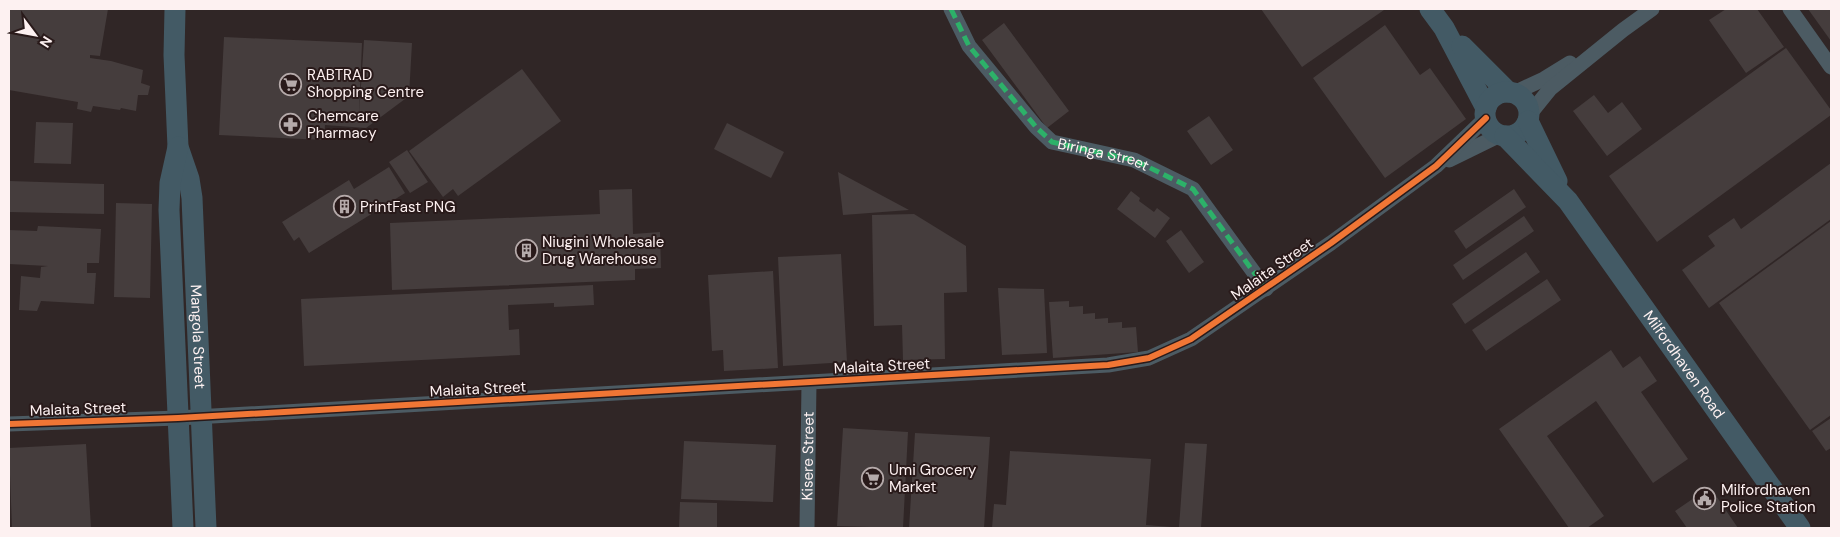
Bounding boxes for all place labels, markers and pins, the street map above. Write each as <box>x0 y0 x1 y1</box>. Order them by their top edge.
place label: RABTRAD Shopping Centre <box>307 65 424 102</box>
supermarket icon: RABTRAD Shopping Centre <box>279 72 303 96</box>
place label: Chemcare Pharmacy <box>307 106 379 143</box>
pharmacy icon: Chemcare Pharmacy <box>279 113 303 137</box>
building icon: PrintFast PNG <box>332 195 356 219</box>
place label: PrintFast PNG <box>360 197 456 217</box>
place label: Niugini Wholesale Drug Warehouse <box>542 232 664 269</box>
building icon: Niugini Wholesale Drug Warehouse <box>514 239 538 263</box>
place label: Umi Grocery Market <box>889 460 977 497</box>
supermarket icon: Umi Grocery Market <box>861 467 885 491</box>
place label: Milfordhaven Police Station <box>1721 480 1816 517</box>
public building icon: Milfordhaven Police Station <box>1693 487 1717 511</box>

